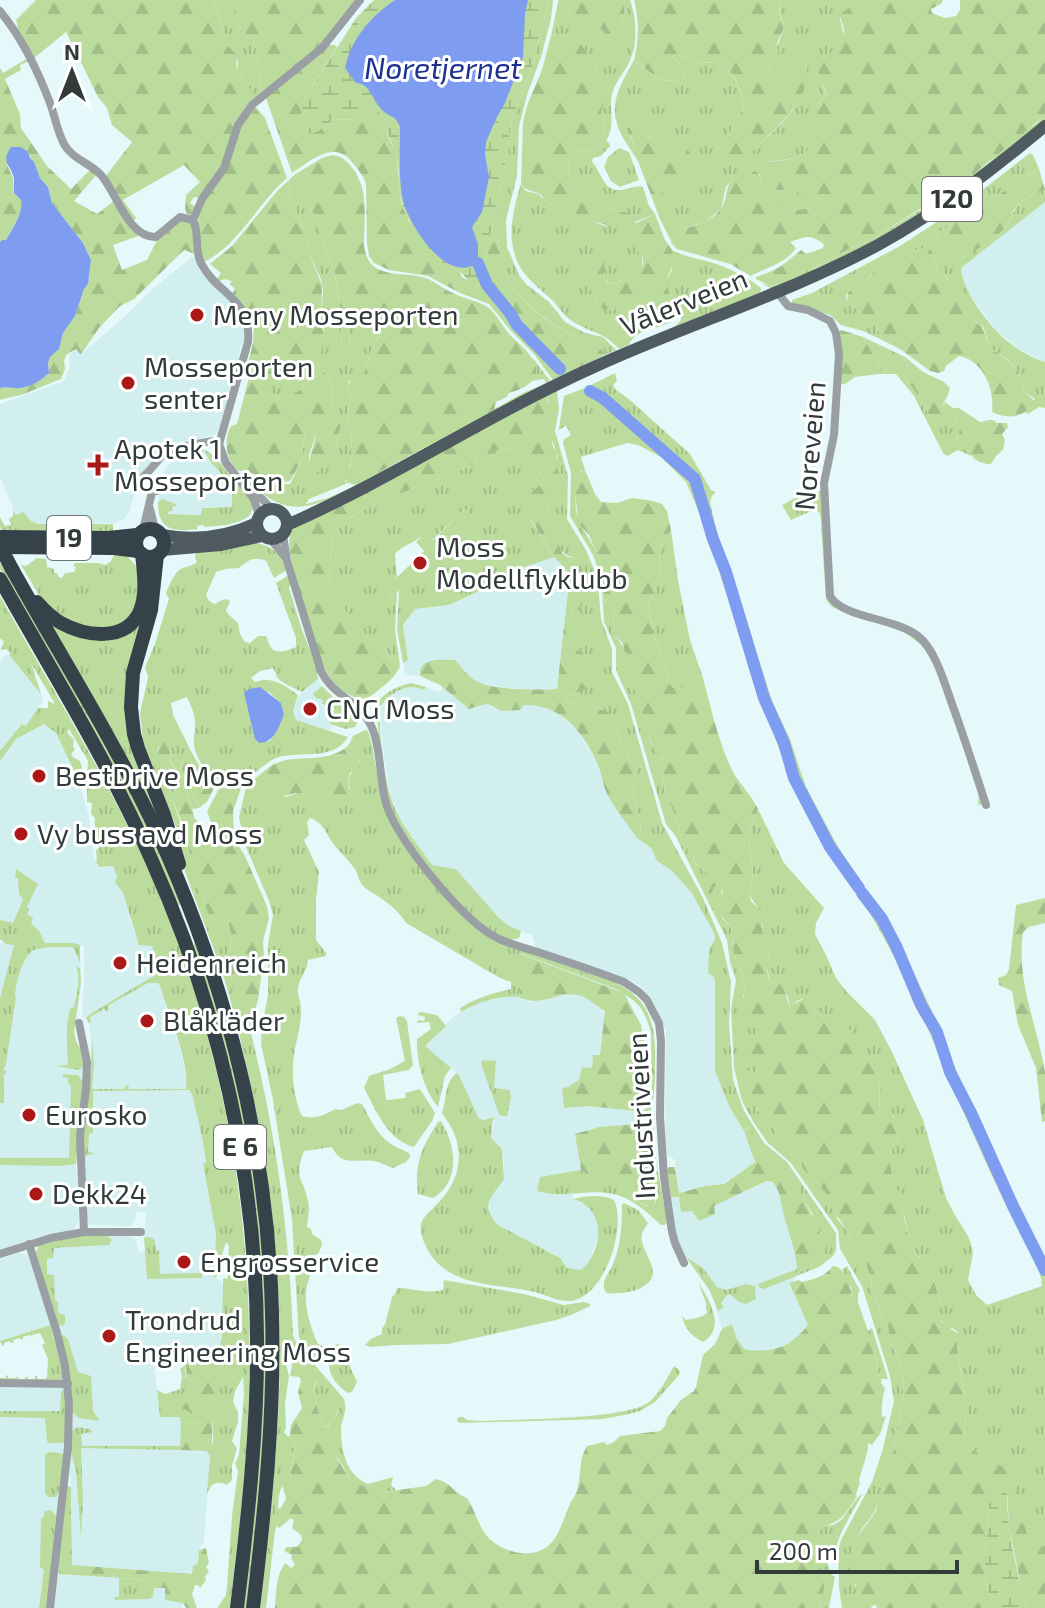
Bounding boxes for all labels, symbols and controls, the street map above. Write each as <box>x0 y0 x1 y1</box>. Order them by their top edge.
north arrow <box>32 32 112 112</box>
text: N <box>64 38 80 64</box>
water label: Noretjernet <box>364 49 522 85</box>
road number: 120 <box>922 177 982 221</box>
street label: Vålerveien <box>615 260 752 342</box>
place label: Meny Mosseporten <box>213 297 459 331</box>
marker: Meny Mosseporten <box>188 306 206 324</box>
place label: Mosseporten senter <box>144 349 313 415</box>
marker: Mosseporten senter <box>119 374 137 392</box>
street label: Noreveien <box>786 380 832 512</box>
place label: Apotek 1 Mosseporten <box>114 431 283 497</box>
marker: Apotek 1 Mosseporten <box>89 456 107 474</box>
road number: 19 <box>47 516 91 560</box>
place label: Moss Modellflyklubb <box>436 529 627 595</box>
marker: Moss Modellflyklubb <box>411 554 429 572</box>
place label: CNG Moss <box>326 691 454 725</box>
marker: CNG Moss <box>301 700 319 718</box>
place label: BestDrive Moss <box>55 758 254 792</box>
marker: BestDrive Moss <box>30 767 48 785</box>
place label: Vy buss avd Moss <box>37 816 262 850</box>
marker: Vy buss avd Moss <box>12 825 30 843</box>
place label: Heidenreich <box>136 945 287 979</box>
marker: Heidenreich <box>111 954 129 972</box>
place label: Blåkläder <box>163 1003 284 1037</box>
marker: Blåkläder <box>138 1012 156 1030</box>
street label: Industriveien <box>619 1032 661 1200</box>
place label: Eurosko <box>45 1097 147 1131</box>
marker: Eurosko <box>20 1106 38 1124</box>
road number: E 6 <box>214 1125 266 1169</box>
place label: Dekk24 <box>52 1176 147 1210</box>
marker: Dekk24 <box>27 1185 45 1203</box>
place label: Engrosservice <box>200 1244 379 1278</box>
marker: Engrosservice <box>175 1253 193 1271</box>
place label: Trondrud Engineering Moss <box>125 1302 351 1368</box>
marker: Trondrud Engineering Moss <box>100 1327 118 1345</box>
scale bar <box>757 1524 957 1574</box>
text: 200 m <box>769 1536 838 1565</box>

